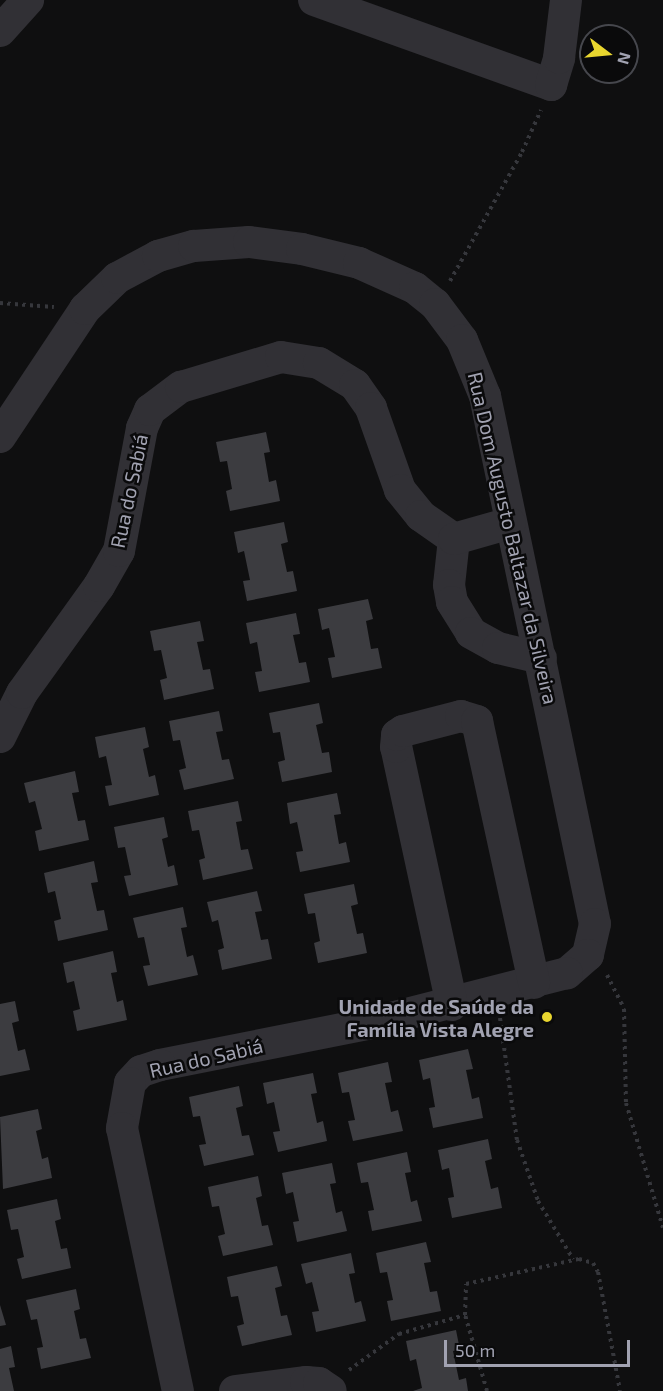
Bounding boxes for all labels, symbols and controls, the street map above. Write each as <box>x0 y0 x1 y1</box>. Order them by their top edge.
north arrow <box>579 24 639 84</box>
text: N <box>614 50 636 67</box>
street label: Rua Dom Augusto Baltazar da Silveira <box>463 369 563 707</box>
street label: Rua do Sabiá <box>105 432 153 550</box>
place label: Unidade de Saúde da Família Vista Alegre <box>338 994 534 1041</box>
marker: Unidade de Saúde da Família Vista Alegre <box>538 1008 556 1026</box>
street label: Rua do Sabiá <box>147 1033 265 1083</box>
scale bar <box>447 1328 633 1366</box>
text: 50 m <box>455 1339 495 1361</box>

